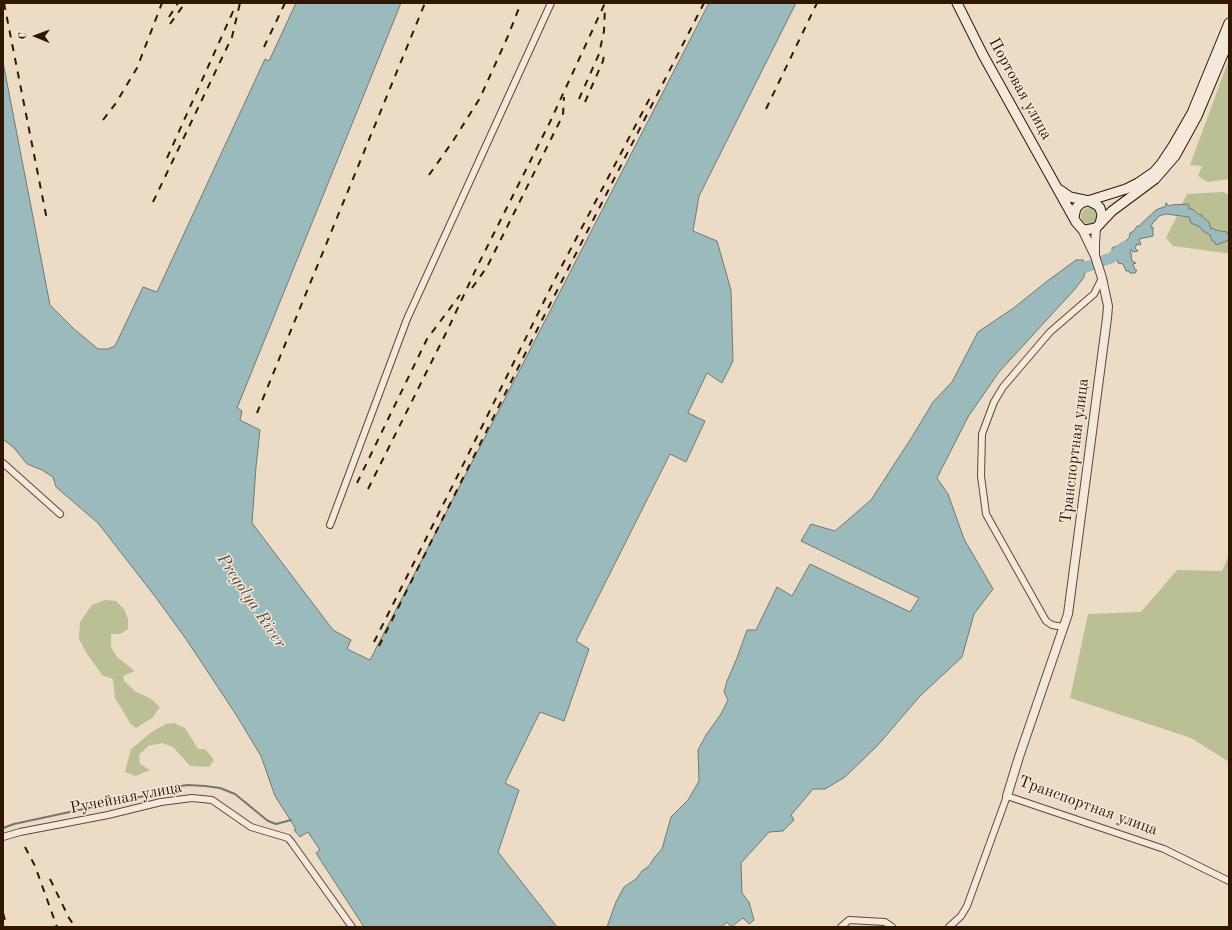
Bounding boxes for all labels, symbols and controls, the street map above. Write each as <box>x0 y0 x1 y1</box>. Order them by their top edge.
north arrow <box>16 16 56 56</box>
text: С <box>18 32 29 40</box>
street label: Портовая улица <box>984 35 1056 143</box>
street label: Транспортная улица <box>1057 377 1093 525</box>
water label: Pregolya River <box>212 550 290 652</box>
street label: Транспортная улица <box>1016 772 1160 840</box>
street label: Ручейная улица <box>68 778 184 818</box>

